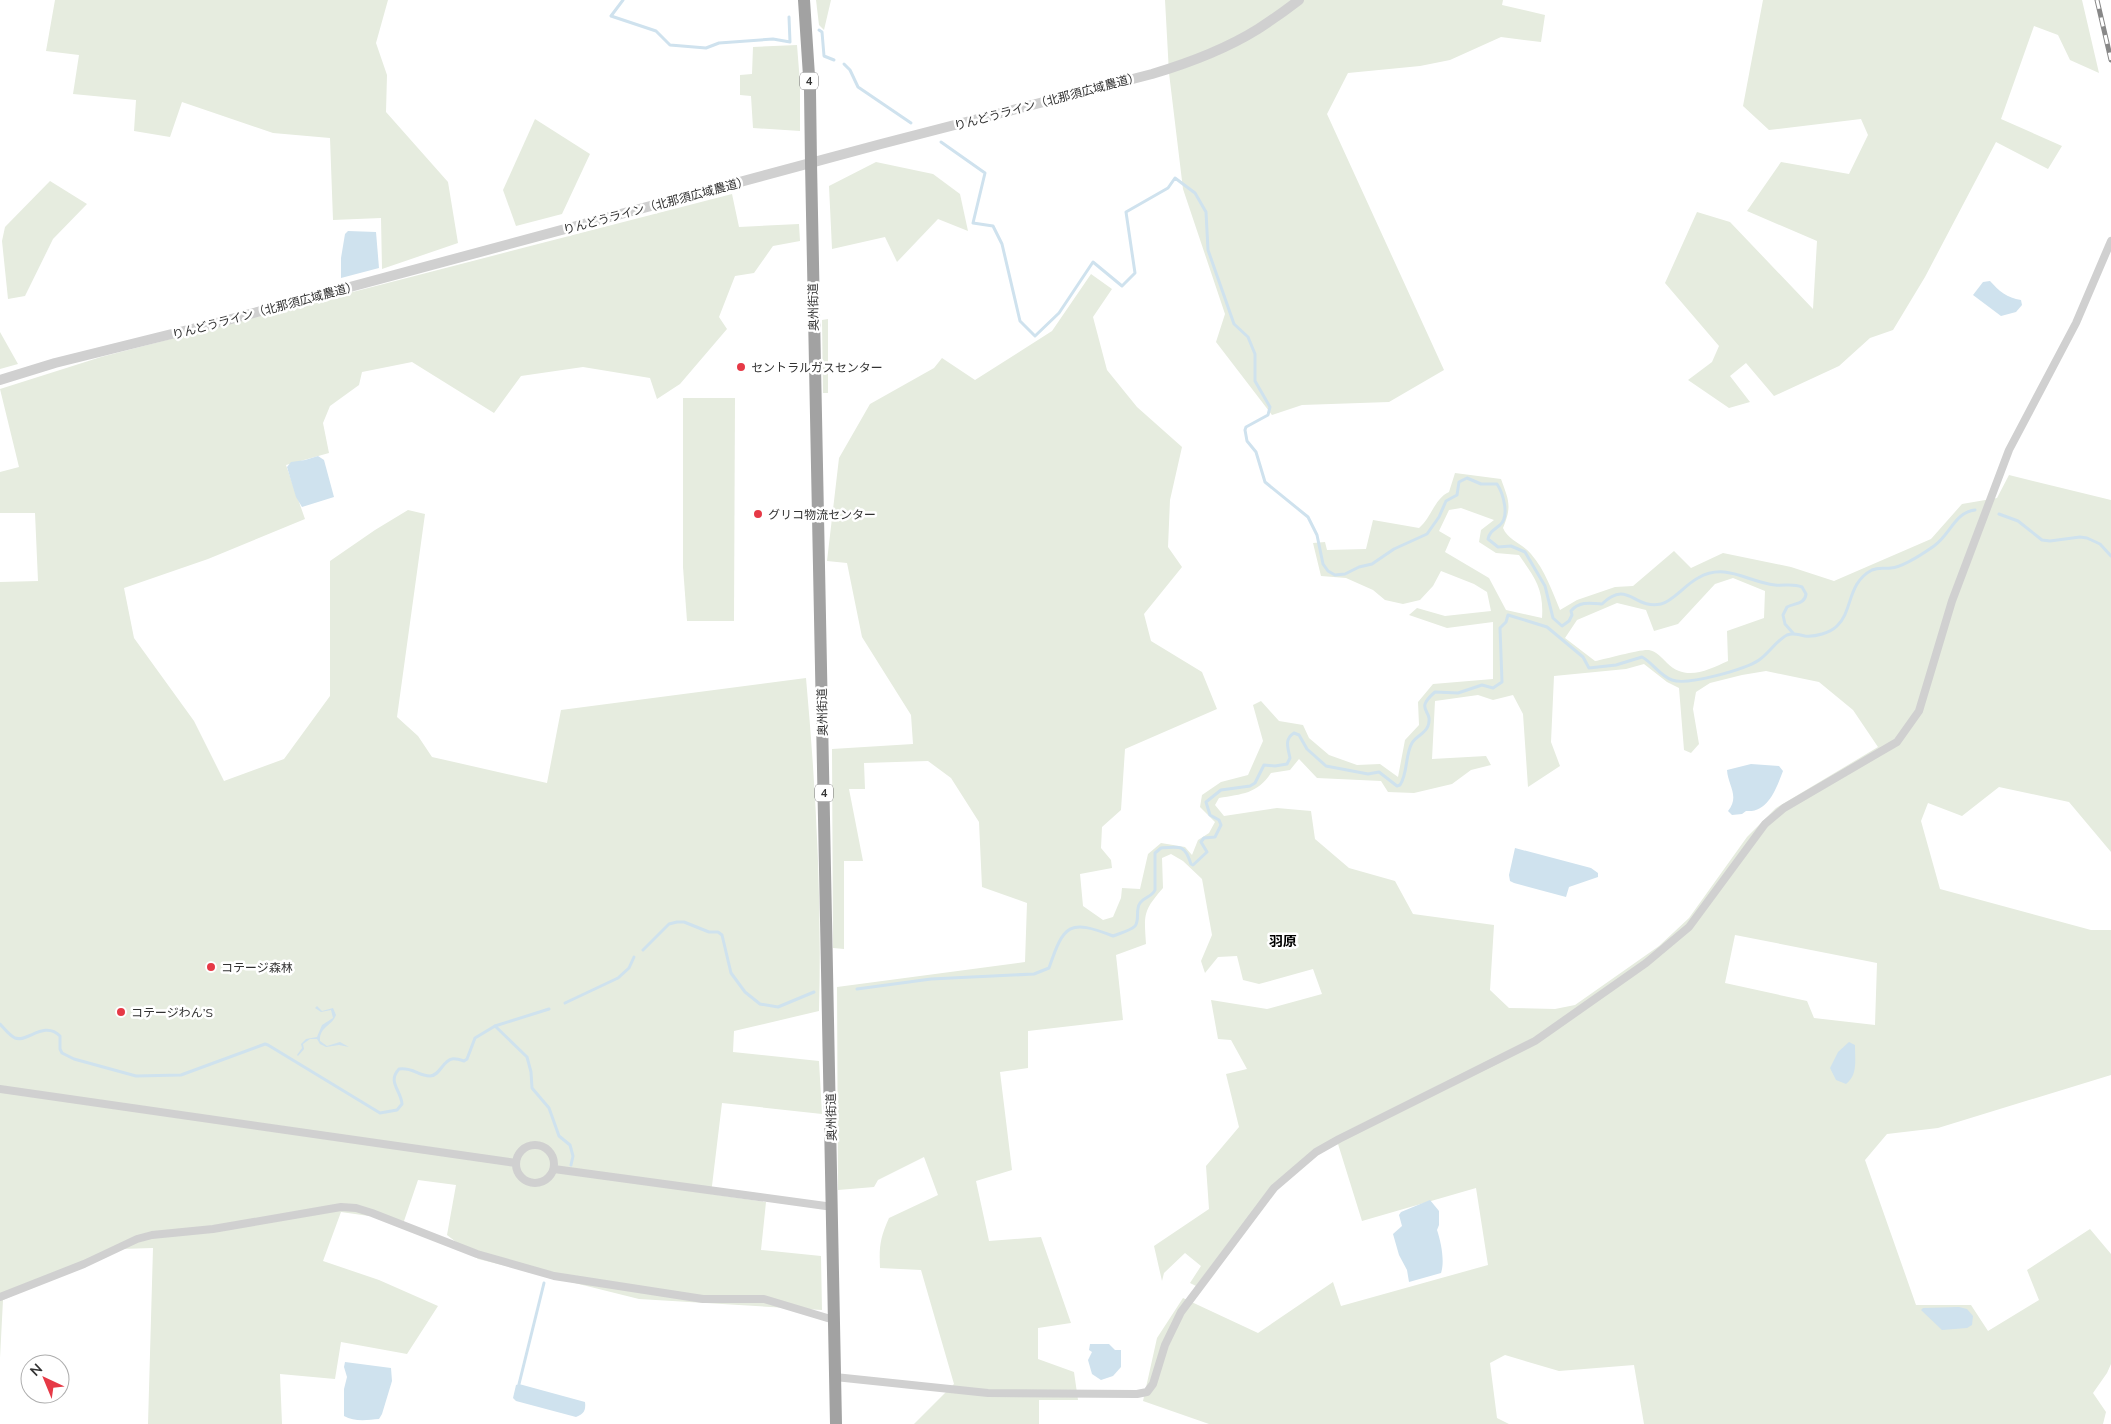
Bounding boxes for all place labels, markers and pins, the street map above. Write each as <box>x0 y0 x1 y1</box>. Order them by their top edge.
place label: セントラルガスセンター <box>751 360 883 375</box>
marker: セントラルガスセンター <box>735 361 747 373</box>
place label: グリコ物流センター <box>768 507 876 522</box>
marker: グリコ物流センター <box>752 508 764 520</box>
place label: コテージ森林 <box>221 960 293 975</box>
marker: コテージ森林 <box>205 961 217 973</box>
place label: コテージわん’S <box>131 1005 213 1020</box>
marker: コテージわん’S <box>115 1006 127 1018</box>

